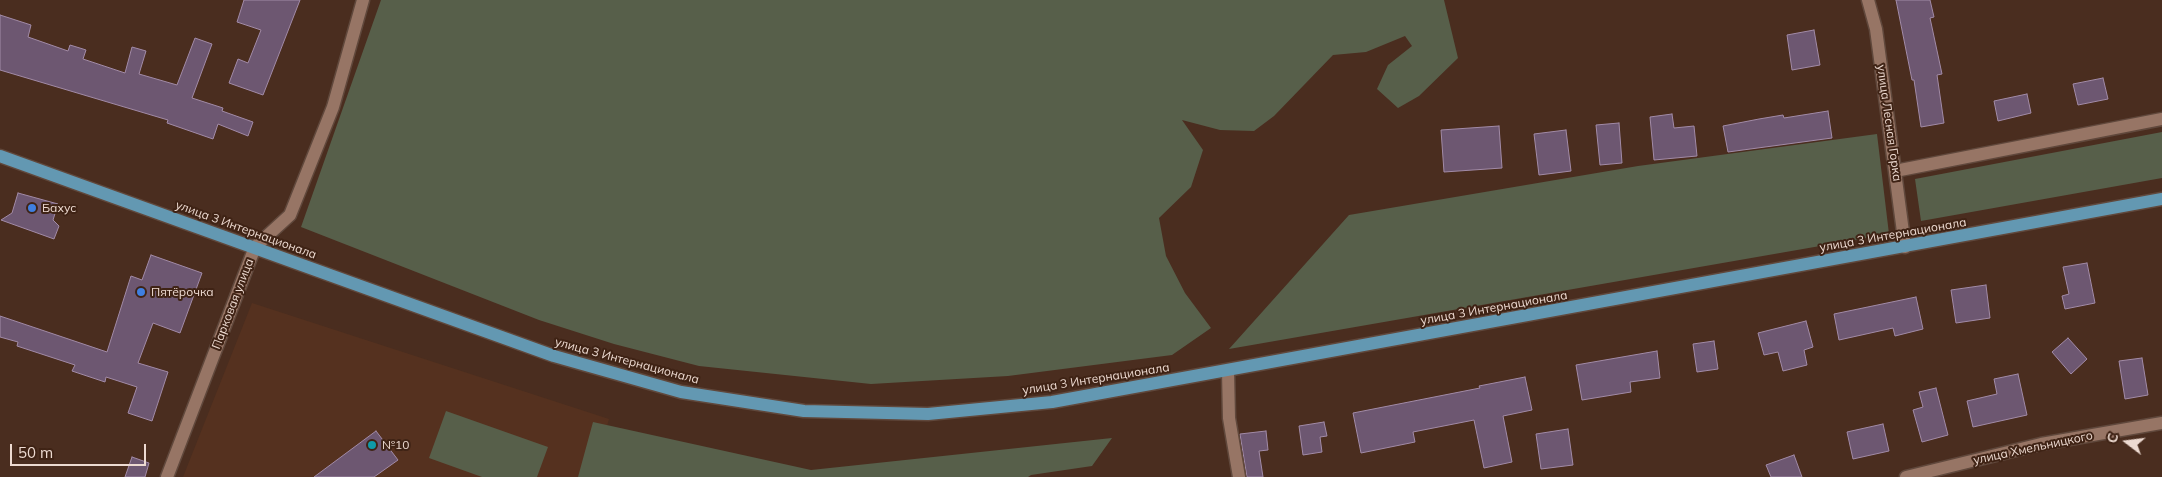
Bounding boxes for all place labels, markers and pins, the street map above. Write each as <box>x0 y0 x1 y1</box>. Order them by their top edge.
place label: Бахус <box>42 201 76 215</box>
marker: Бахус <box>26 202 38 214</box>
place label: Пятёрочка <box>151 285 214 299</box>
marker: Пятёрочка <box>135 286 147 298</box>
place label: №10 <box>382 438 409 452</box>
marker: №10 <box>366 439 378 451</box>

